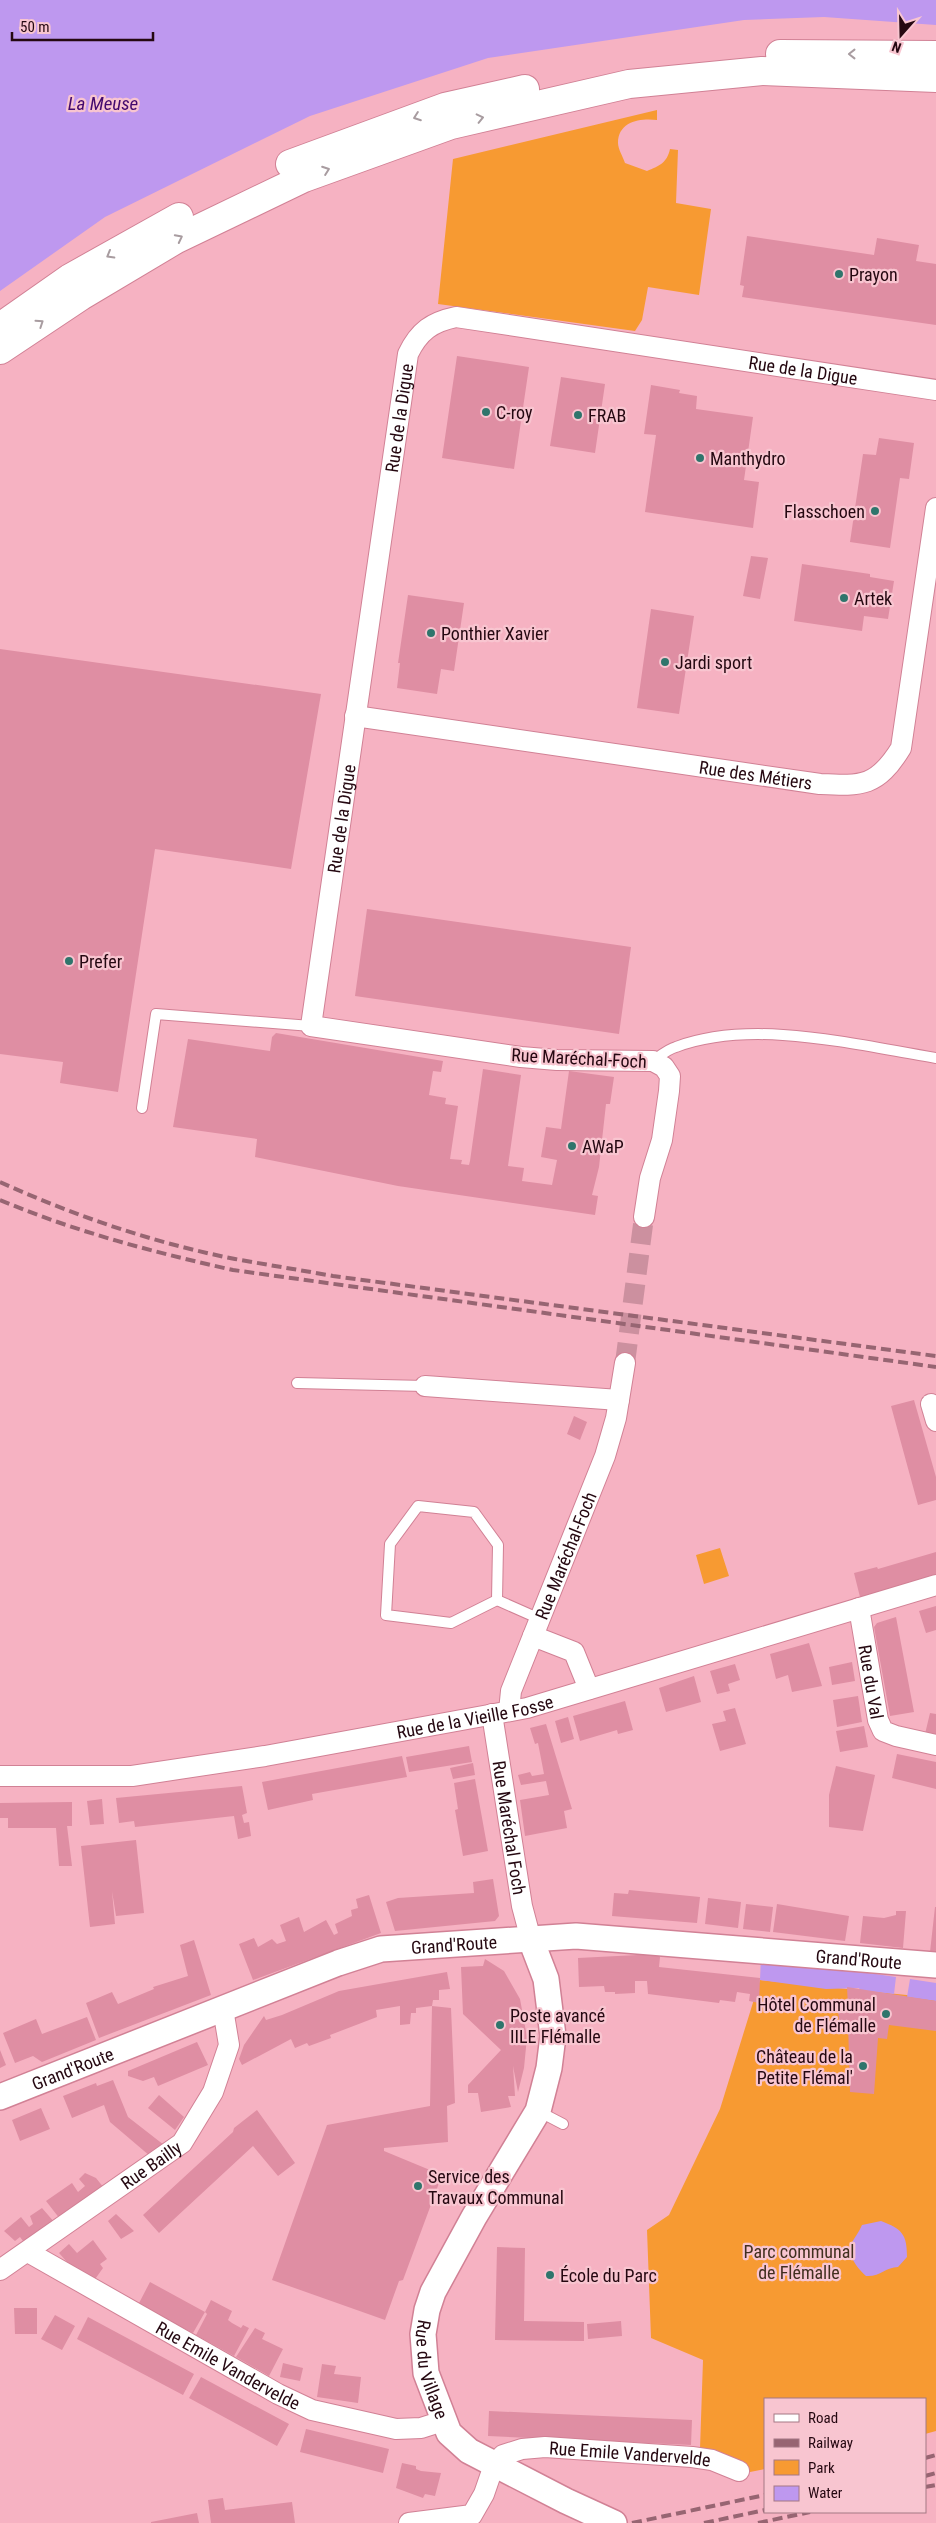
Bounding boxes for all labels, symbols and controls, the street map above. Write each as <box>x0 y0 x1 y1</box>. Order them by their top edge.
scale bar <box>12 10 154 42</box>
north arrow <box>876 10 926 60</box>
text: 50 m <box>20 18 50 36</box>
text: N <box>890 38 903 56</box>
one-way arrow <box>848 49 856 59</box>
water label: La Meuse <box>68 92 138 115</box>
one-way arrow <box>413 111 421 121</box>
one-way arrow <box>476 113 485 124</box>
one-way arrow <box>322 166 330 176</box>
one-way arrow <box>174 234 183 244</box>
one-way arrow <box>106 249 115 259</box>
place label: Prayon <box>849 264 898 285</box>
marker: Prayon <box>833 268 845 280</box>
one-way arrow <box>35 320 44 329</box>
street label: Rue de la Digue <box>747 351 859 388</box>
street label: Rue de la Digue <box>381 362 417 474</box>
place label: C-roy <box>496 402 533 423</box>
place label: FRAB <box>588 405 626 426</box>
marker: C-roy <box>480 406 492 418</box>
marker: FRAB <box>572 409 584 421</box>
place label: Manthydro <box>710 448 786 469</box>
marker: Manthydro <box>694 452 706 464</box>
place label: Flasschoen <box>784 501 865 522</box>
marker: Flasschoen <box>869 505 881 517</box>
place label: Artek <box>854 588 892 609</box>
marker: Artek <box>838 592 850 604</box>
place label: Ponthier Xavier <box>441 623 549 644</box>
marker: Ponthier Xavier <box>425 627 437 639</box>
place label: Jardi sport <box>675 652 752 673</box>
marker: Jardi sport <box>659 656 671 668</box>
street label: Rue des Métiers <box>698 756 814 793</box>
street label: Rue de la Digue <box>323 763 359 875</box>
place label: Prefer <box>79 951 123 972</box>
marker: Prefer <box>63 955 75 967</box>
street label: Rue Maréchal-Foch <box>511 1044 647 1072</box>
place label: AWaP <box>582 1136 624 1157</box>
marker: AWaP <box>566 1140 578 1152</box>
street label: Rue Maréchal-Foch <box>530 1489 600 1622</box>
street label: Rue du Val <box>855 1643 888 1721</box>
street label: Rue de la Vieille Fosse <box>395 1690 556 1742</box>
street label: Rue Maréchal Foch <box>489 1759 531 1896</box>
street label: Grand'Route <box>410 1931 498 1957</box>
street label: Grand'Route <box>815 1945 903 1973</box>
place label: Hôtel Communal de Flémalle <box>757 1994 876 2036</box>
place label: Poste avancé IILE Flémalle <box>510 2005 605 2047</box>
marker: Hôtel Communal de Flémalle <box>880 2008 892 2020</box>
marker: Poste avancé IILE Flémalle <box>494 2019 506 2031</box>
street label: Grand'Route <box>29 2043 116 2094</box>
place label: Château de la Petite Flémal' <box>756 2046 853 2088</box>
marker: Château de la Petite Flémal' <box>857 2060 869 2072</box>
street label: Rue Bailly <box>117 2136 186 2193</box>
place label: Service des Travaux Communal <box>428 2166 564 2208</box>
marker: Service des Travaux Communal <box>412 2180 424 2192</box>
park label: Parc communal de Flémalle <box>744 2241 854 2283</box>
place label: École du Parc <box>560 2265 657 2286</box>
marker: École du Parc <box>544 2269 556 2281</box>
street label: Rue Emile Vandervelde <box>152 2317 304 2413</box>
street label: Rue du Village <box>412 2318 453 2422</box>
legend <box>764 2398 926 2513</box>
text: Road <box>808 2409 838 2427</box>
text: Railway <box>808 2434 853 2452</box>
street label: Rue Emile Vandervelde <box>549 2437 712 2470</box>
text: Park <box>808 2459 835 2477</box>
text: Water <box>808 2484 843 2502</box>

